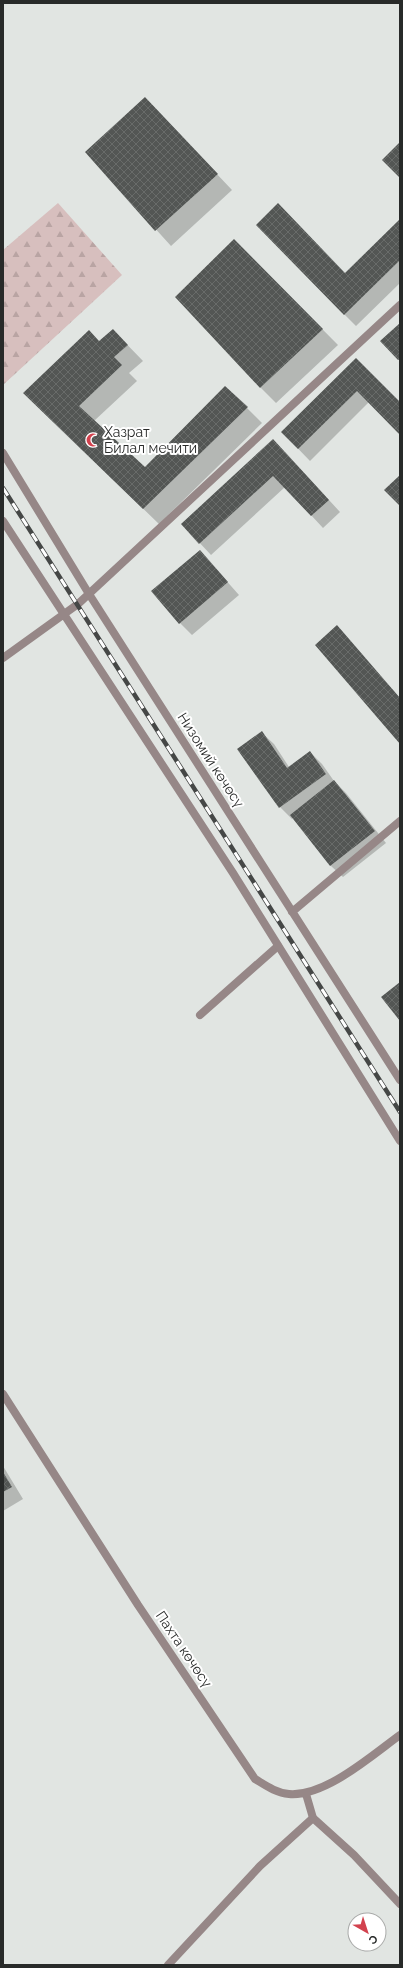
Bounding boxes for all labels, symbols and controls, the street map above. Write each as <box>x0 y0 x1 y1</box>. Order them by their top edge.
place label: Хазрат Билал мечити <box>104 424 197 456</box>
mosque icon: Хазрат Билал мечити <box>85 432 101 448</box>
street label: Низомий көчөсү <box>175 710 248 811</box>
street label: Пахта көчөсү <box>153 1608 216 1691</box>
north arrow <box>347 1912 387 1952</box>
text: С <box>366 1932 380 1947</box>

